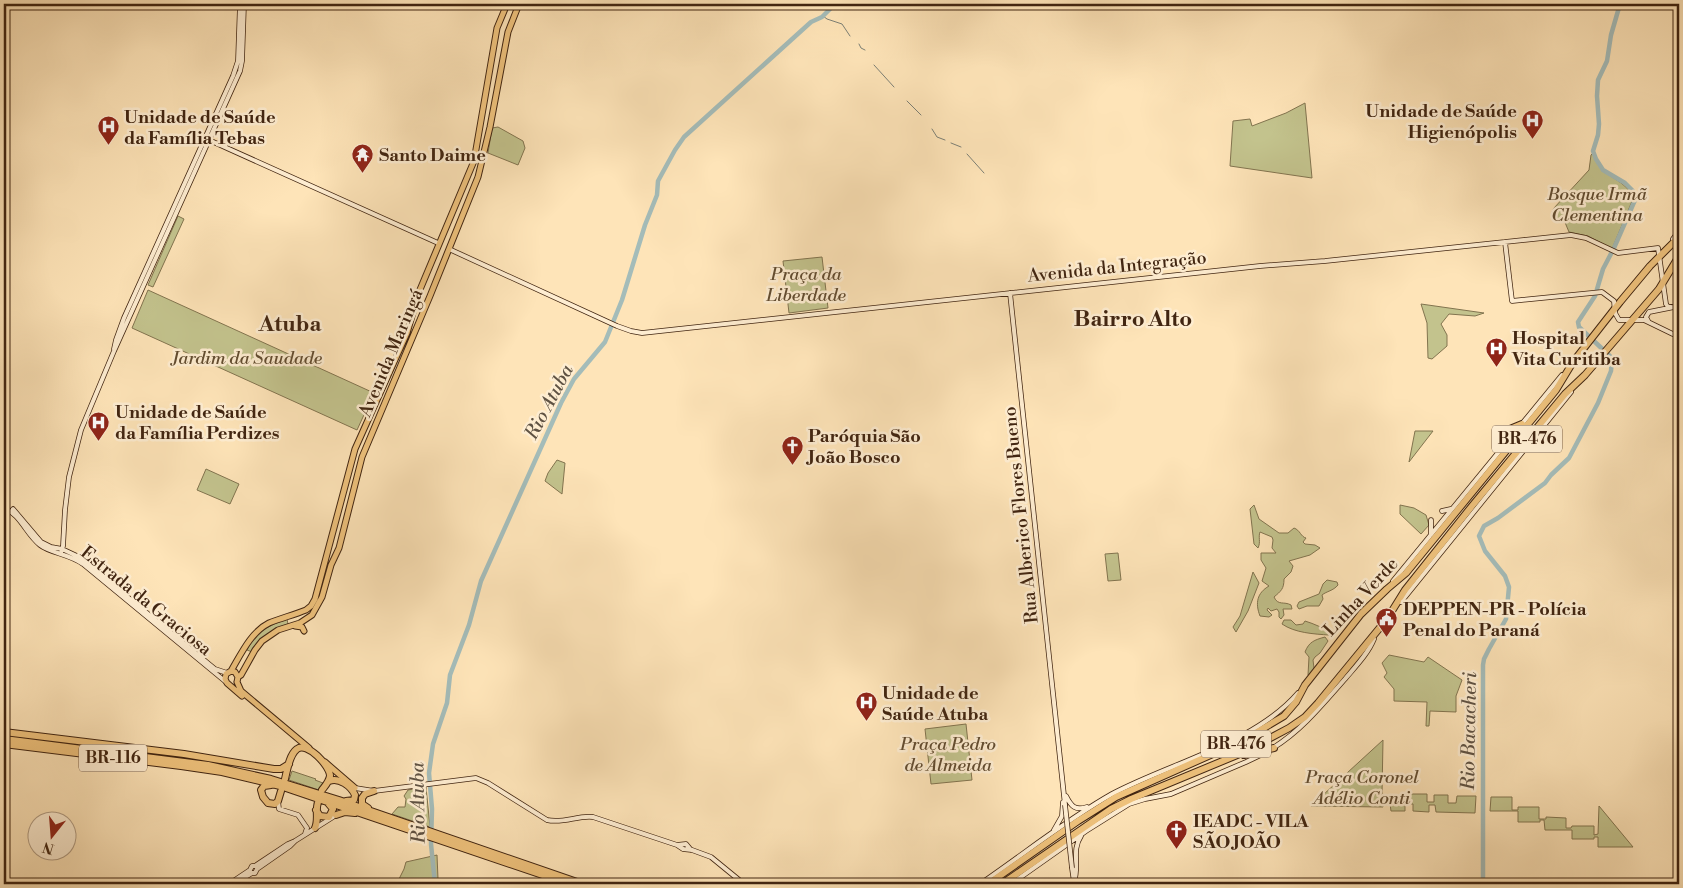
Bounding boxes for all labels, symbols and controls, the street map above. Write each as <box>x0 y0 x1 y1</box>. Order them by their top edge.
place label: Unidade de Saúde Higienópolis <box>1365 100 1517 144</box>
place label: Unidade de Saúde da Família Tebas <box>124 106 276 150</box>
hospital icon: Unidade de Saúde Higienópolis <box>1521 109 1545 140</box>
hospital icon: Unidade de Saúde da Família Tebas <box>96 115 120 146</box>
temple icon: Santo Daime <box>351 143 375 174</box>
place label: Santo Daime <box>379 144 486 167</box>
park label: Bosque Irmã Clementina <box>1546 183 1648 227</box>
street label: Avenida da Integração <box>1025 246 1208 288</box>
park label: Praça da Liberdade <box>765 263 846 307</box>
street label: Avenida Maringá <box>353 285 429 422</box>
district label: Bairro Alto <box>1074 306 1192 333</box>
district label: Atuba <box>258 311 322 338</box>
place label: Hospital Vita Curitiba <box>1511 327 1621 371</box>
hospital icon: Hospital Vita Curitiba <box>1484 336 1508 367</box>
park label: Jardim da Saudade <box>170 347 323 370</box>
water label: Rio Atuba <box>519 360 579 444</box>
place label: Unidade de Saúde da Família Perdizes <box>115 401 280 445</box>
street label: Rua Alberico Flores Bueno <box>998 405 1044 625</box>
hospital icon: Unidade de Saúde da Família Perdizes <box>87 410 111 441</box>
place label: Paróquia São João Bosco <box>805 425 921 469</box>
road number: BR-476 <box>1492 426 1562 452</box>
church icon: Paróquia São João Bosco <box>780 434 804 465</box>
street label: Estrada da Graciosa <box>76 541 217 661</box>
street label: Linha Verde <box>1319 553 1403 641</box>
place label: DEPPEN-PR - Polícia Penal do Paraná <box>1403 598 1587 642</box>
public building icon: DEPPEN-PR - Polícia Penal do Paraná <box>1375 607 1399 638</box>
water label: Rio Bacacheri <box>1456 672 1482 791</box>
place label: Unidade de Saúde Atuba <box>882 682 989 726</box>
hospital icon: Unidade de Saúde Atuba <box>854 691 878 722</box>
road number: BR-476 <box>1201 731 1271 758</box>
park label: Praça Pedro de Almeida <box>899 733 996 777</box>
road number: BR-116 <box>79 744 147 771</box>
water label: Rio Atuba <box>405 762 431 845</box>
park label: Praça Coronel Adélio Conti <box>1304 766 1419 810</box>
north arrow <box>28 810 78 860</box>
place label: IEADC - VILA SÃO JOÃO <box>1193 810 1310 854</box>
church icon: IEADC - VILA SÃO JOÃO <box>1165 819 1189 850</box>
text: N <box>41 837 56 858</box>

